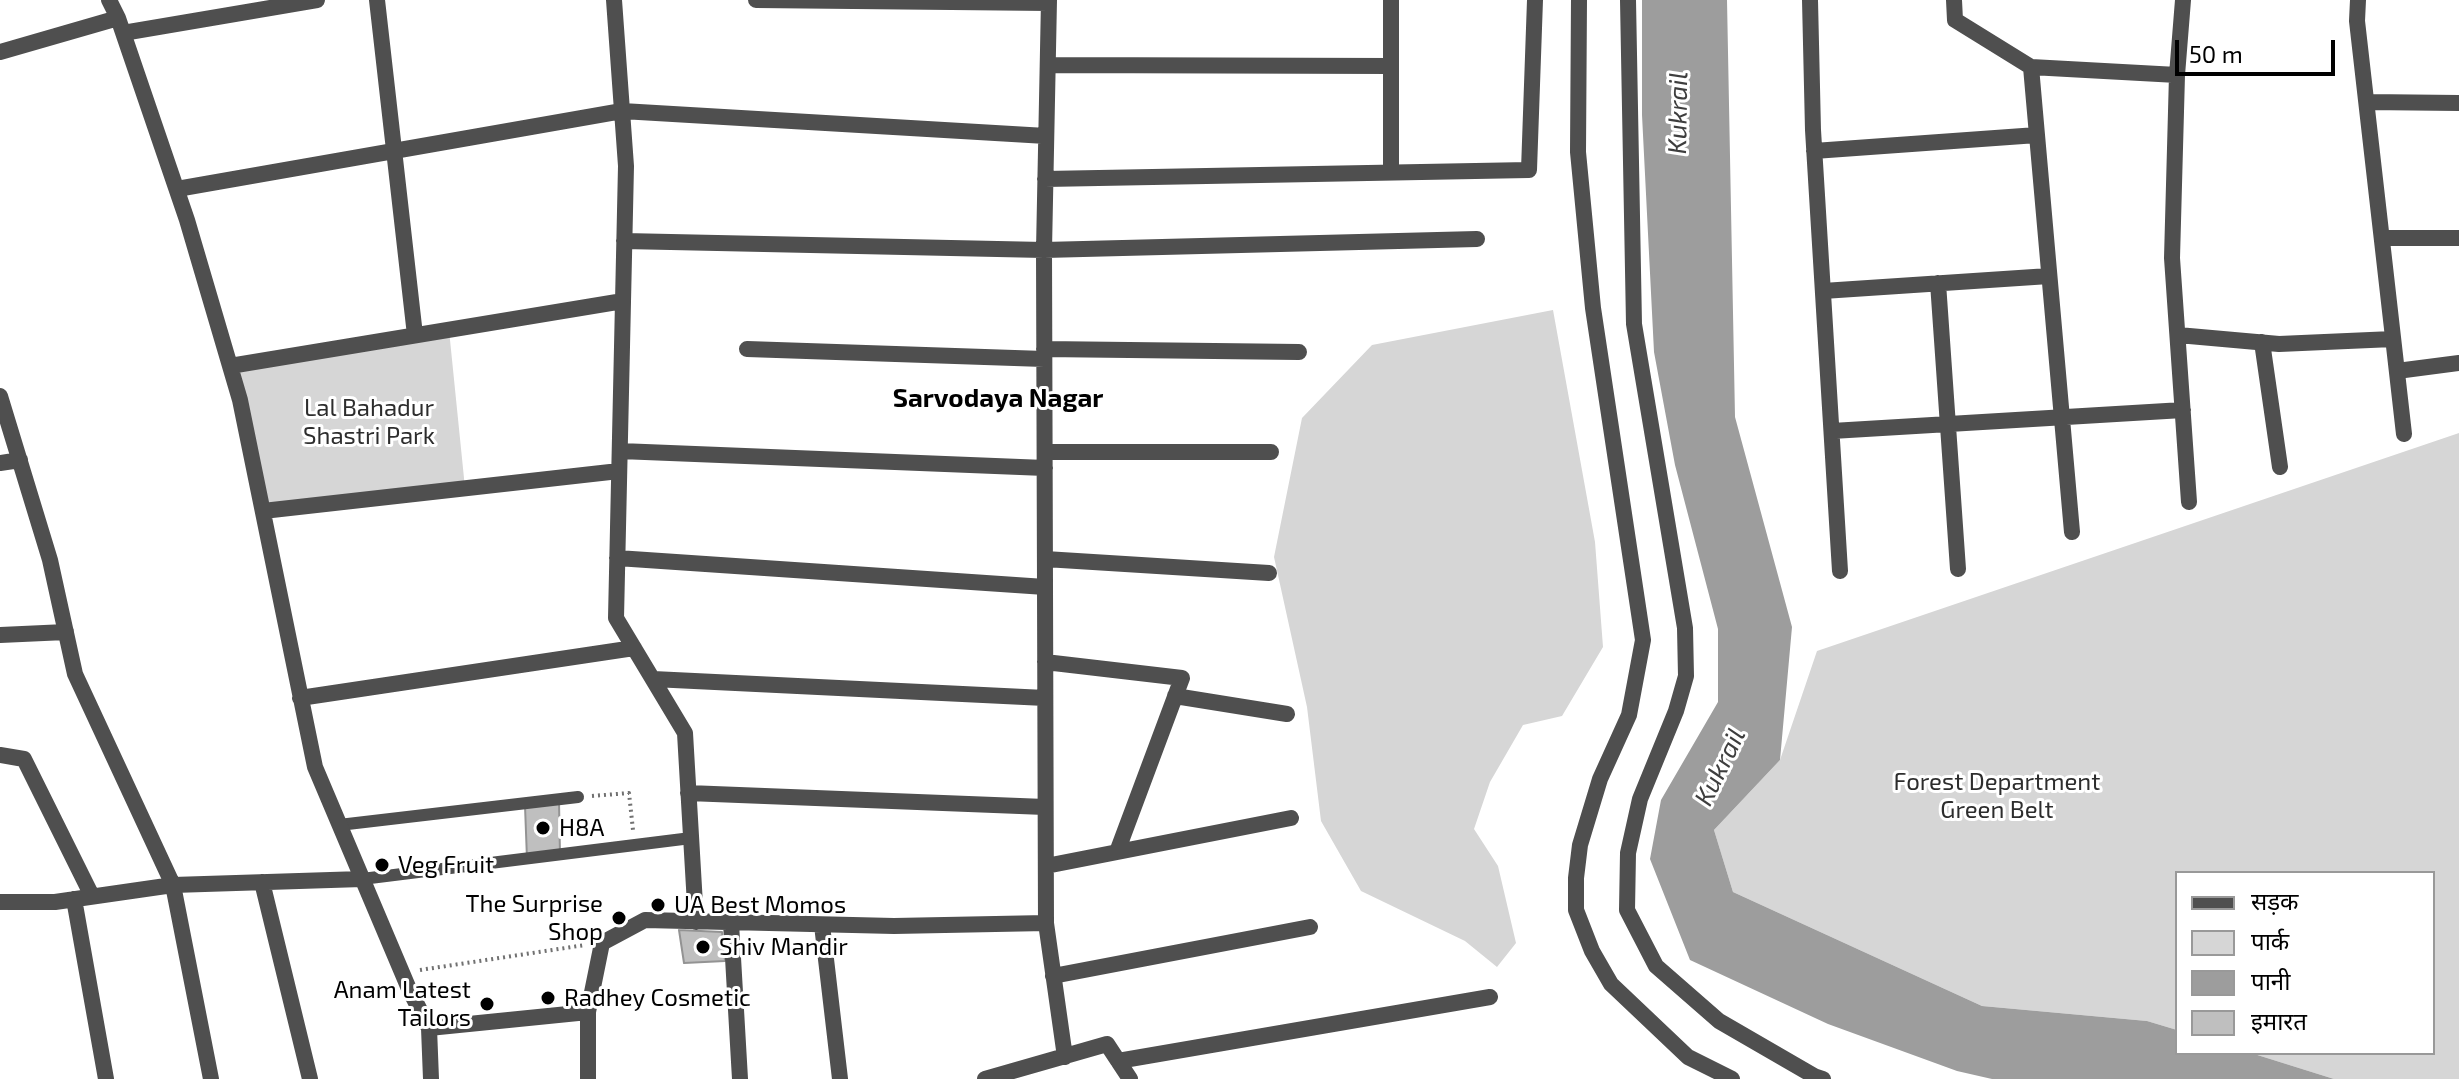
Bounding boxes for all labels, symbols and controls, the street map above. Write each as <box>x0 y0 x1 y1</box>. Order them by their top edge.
scale bar <box>2179 24 2339 74</box>
text: 50 m <box>2189 39 2243 68</box>
water label: Kukrail <box>1662 71 1694 155</box>
district label: Sarvodaya Nagar <box>893 382 1103 414</box>
park label: Lal Bahadur Shastri Park <box>303 394 435 450</box>
water label: Kukrail <box>1688 723 1752 811</box>
park label: Forest Department Green Belt <box>1894 768 2100 824</box>
place label: H8A <box>559 814 605 842</box>
marker: H8A <box>534 819 552 837</box>
place label: Veg Fruit <box>398 851 494 879</box>
marker: Veg Fruit <box>373 856 391 874</box>
legend <box>2175 871 2435 1055</box>
text: सड़क <box>2251 886 2299 915</box>
place label: The Surprise Shop <box>466 890 603 946</box>
place label: UA Best Momos <box>674 891 846 919</box>
marker: UA Best Momos <box>649 896 667 914</box>
marker: The Surprise Shop <box>610 909 628 927</box>
text: पार्क <box>2251 926 2289 955</box>
place label: Shiv Mandir <box>719 933 848 961</box>
marker: Shiv Mandir <box>694 938 712 956</box>
text: पानी <box>2251 966 2290 995</box>
place label: Anam Latest Tailors <box>334 976 471 1032</box>
place label: Radhey Cosmetic <box>564 984 751 1012</box>
marker: Radhey Cosmetic <box>539 989 557 1007</box>
marker: Anam Latest Tailors <box>478 995 496 1013</box>
text: इमारत <box>2251 1006 2307 1035</box>

